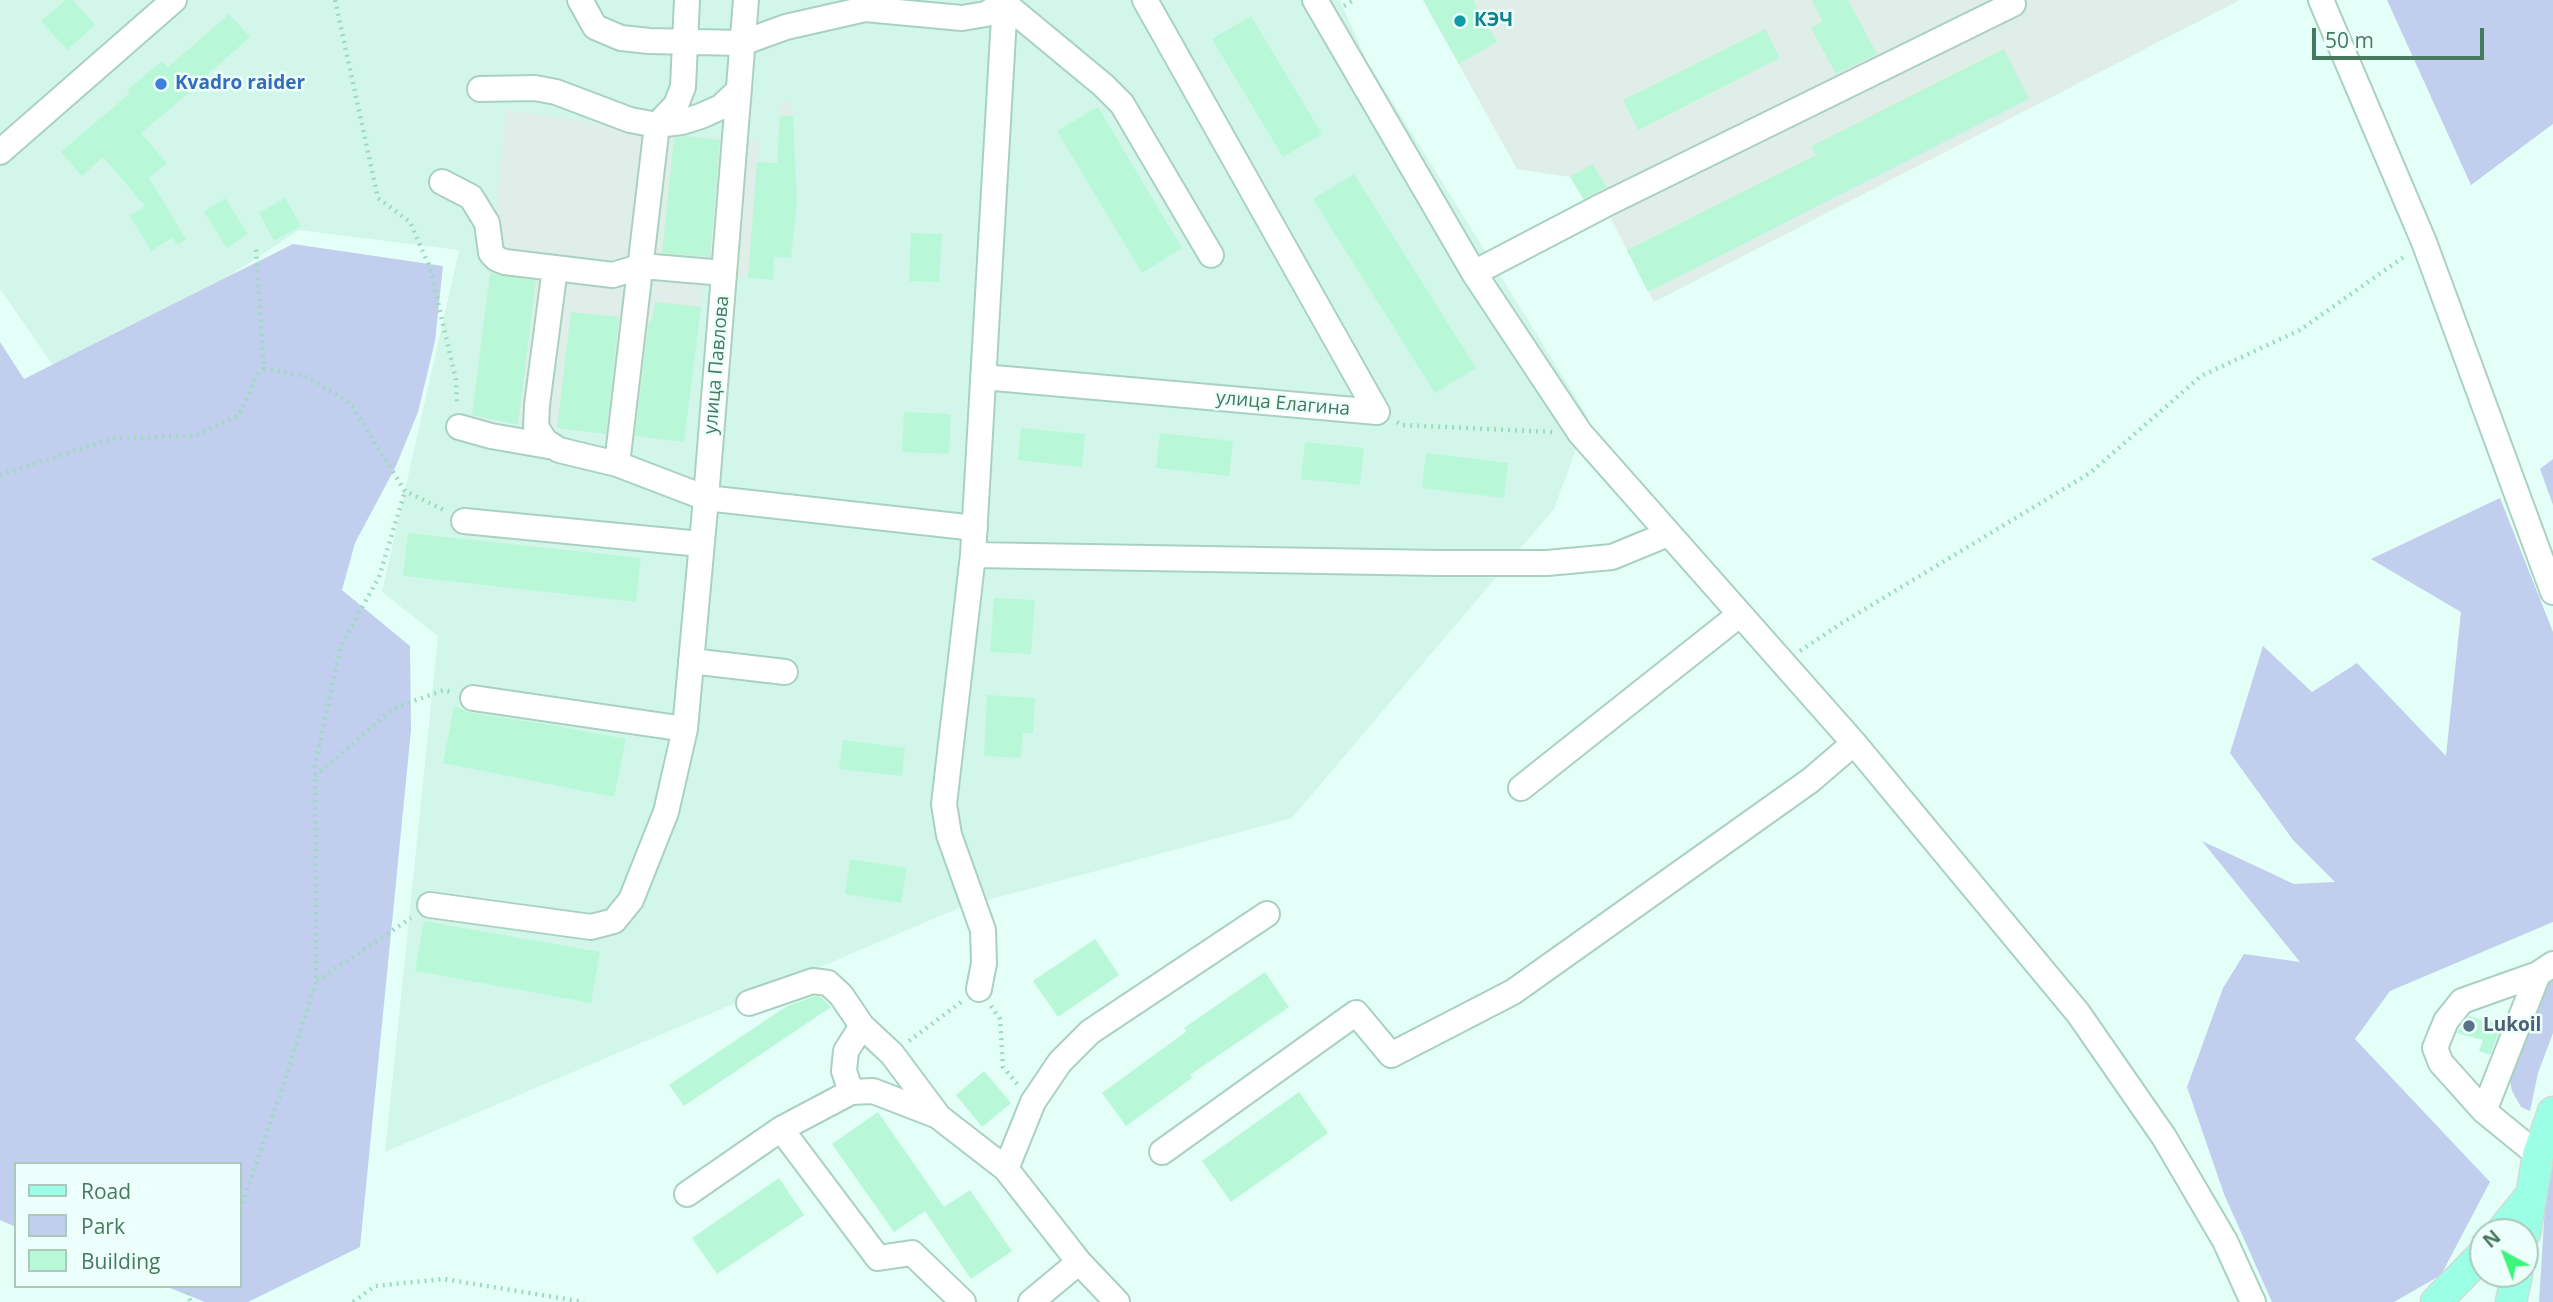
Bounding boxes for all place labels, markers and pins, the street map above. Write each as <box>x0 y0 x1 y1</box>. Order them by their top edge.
place label: КЭЧ <box>1474 10 1513 32</box>
marker: КЭЧ <box>1452 13 1468 29</box>
place label: Kvadro raider <box>175 73 305 95</box>
marker: Kvadro raider <box>153 76 169 92</box>
place label: Lukoil <box>2483 1015 2541 1037</box>
marker: Lukoil <box>2461 1018 2477 1034</box>

